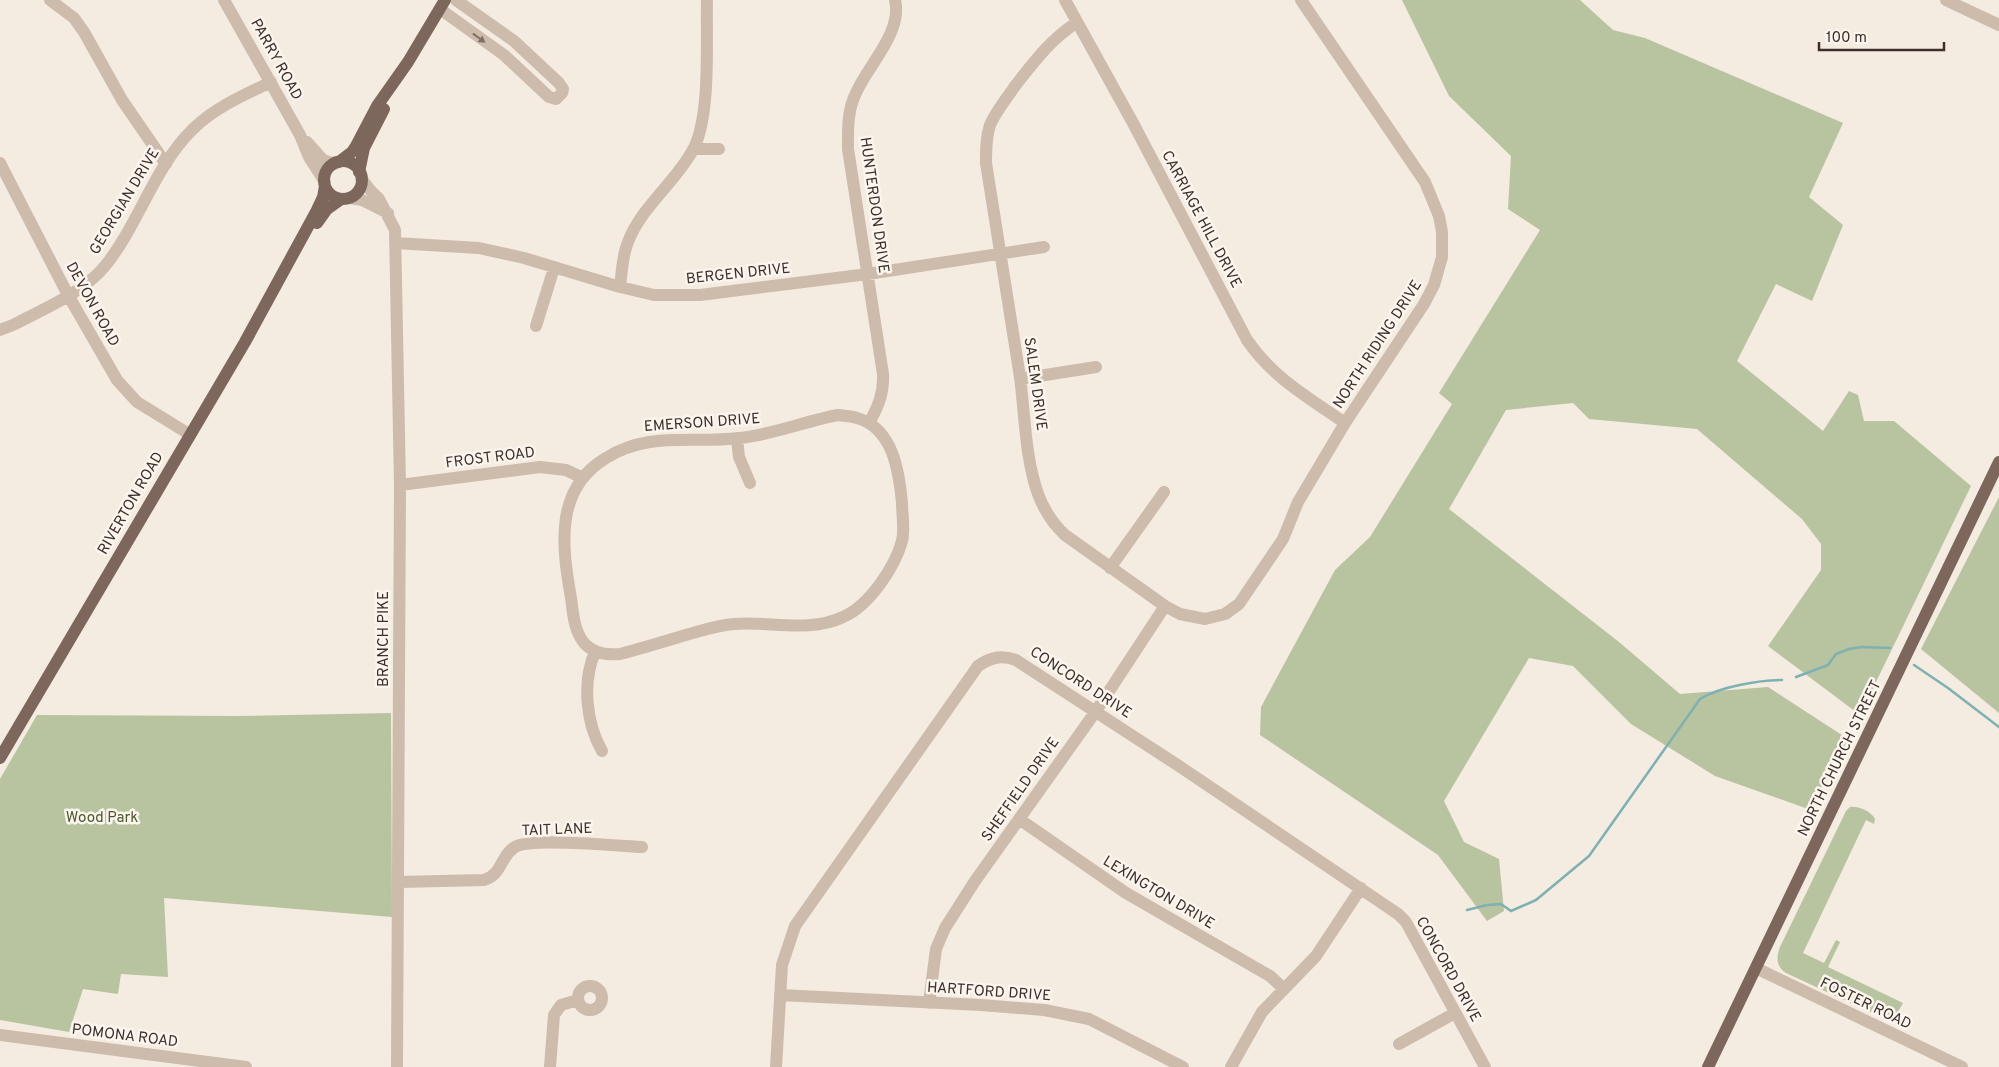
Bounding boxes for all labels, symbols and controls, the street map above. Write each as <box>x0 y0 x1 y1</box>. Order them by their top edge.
street label: PARRY ROAD <box>245 16 306 104</box>
scale bar <box>1819 20 1944 52</box>
text: 100 m <box>1826 29 1867 48</box>
one-way arrow <box>472 33 486 43</box>
street label: HUNTERDON DRIVE <box>855 136 892 274</box>
street label: GEORGIAN DRIVE <box>86 145 165 258</box>
street label: CARRIAGE HILL DRIVE <box>1156 148 1245 292</box>
street label: DEVON ROAD <box>61 259 123 350</box>
street label: BERGEN DRIVE <box>685 260 791 289</box>
street label: NORTH RIDING DRIVE <box>1330 277 1427 413</box>
street label: SALEM DRIVE <box>1019 336 1050 432</box>
street label: EMERSON DRIVE <box>643 410 761 437</box>
street label: FROST ROAD <box>444 444 536 473</box>
street label: RIVERTON ROAD <box>94 449 168 559</box>
street label: BRANCH PIKE <box>375 591 394 687</box>
street label: CONCORD DRIVE <box>1026 643 1135 723</box>
street label: NORTH CHURCH STREET <box>1794 677 1887 840</box>
street label: SHEFFIELD DRIVE <box>978 734 1064 846</box>
park label: Wood Park <box>66 809 138 828</box>
street label: TAIT LANE <box>521 820 593 841</box>
street label: LEXINGTON DRIVE <box>1099 852 1218 934</box>
street label: CONCORD DRIVE <box>1411 914 1485 1026</box>
street label: FOSTER ROAD <box>1816 974 1914 1035</box>
street label: HARTFORD DRIVE <box>926 979 1052 1006</box>
street label: POMONA ROAD <box>71 1021 179 1052</box>

